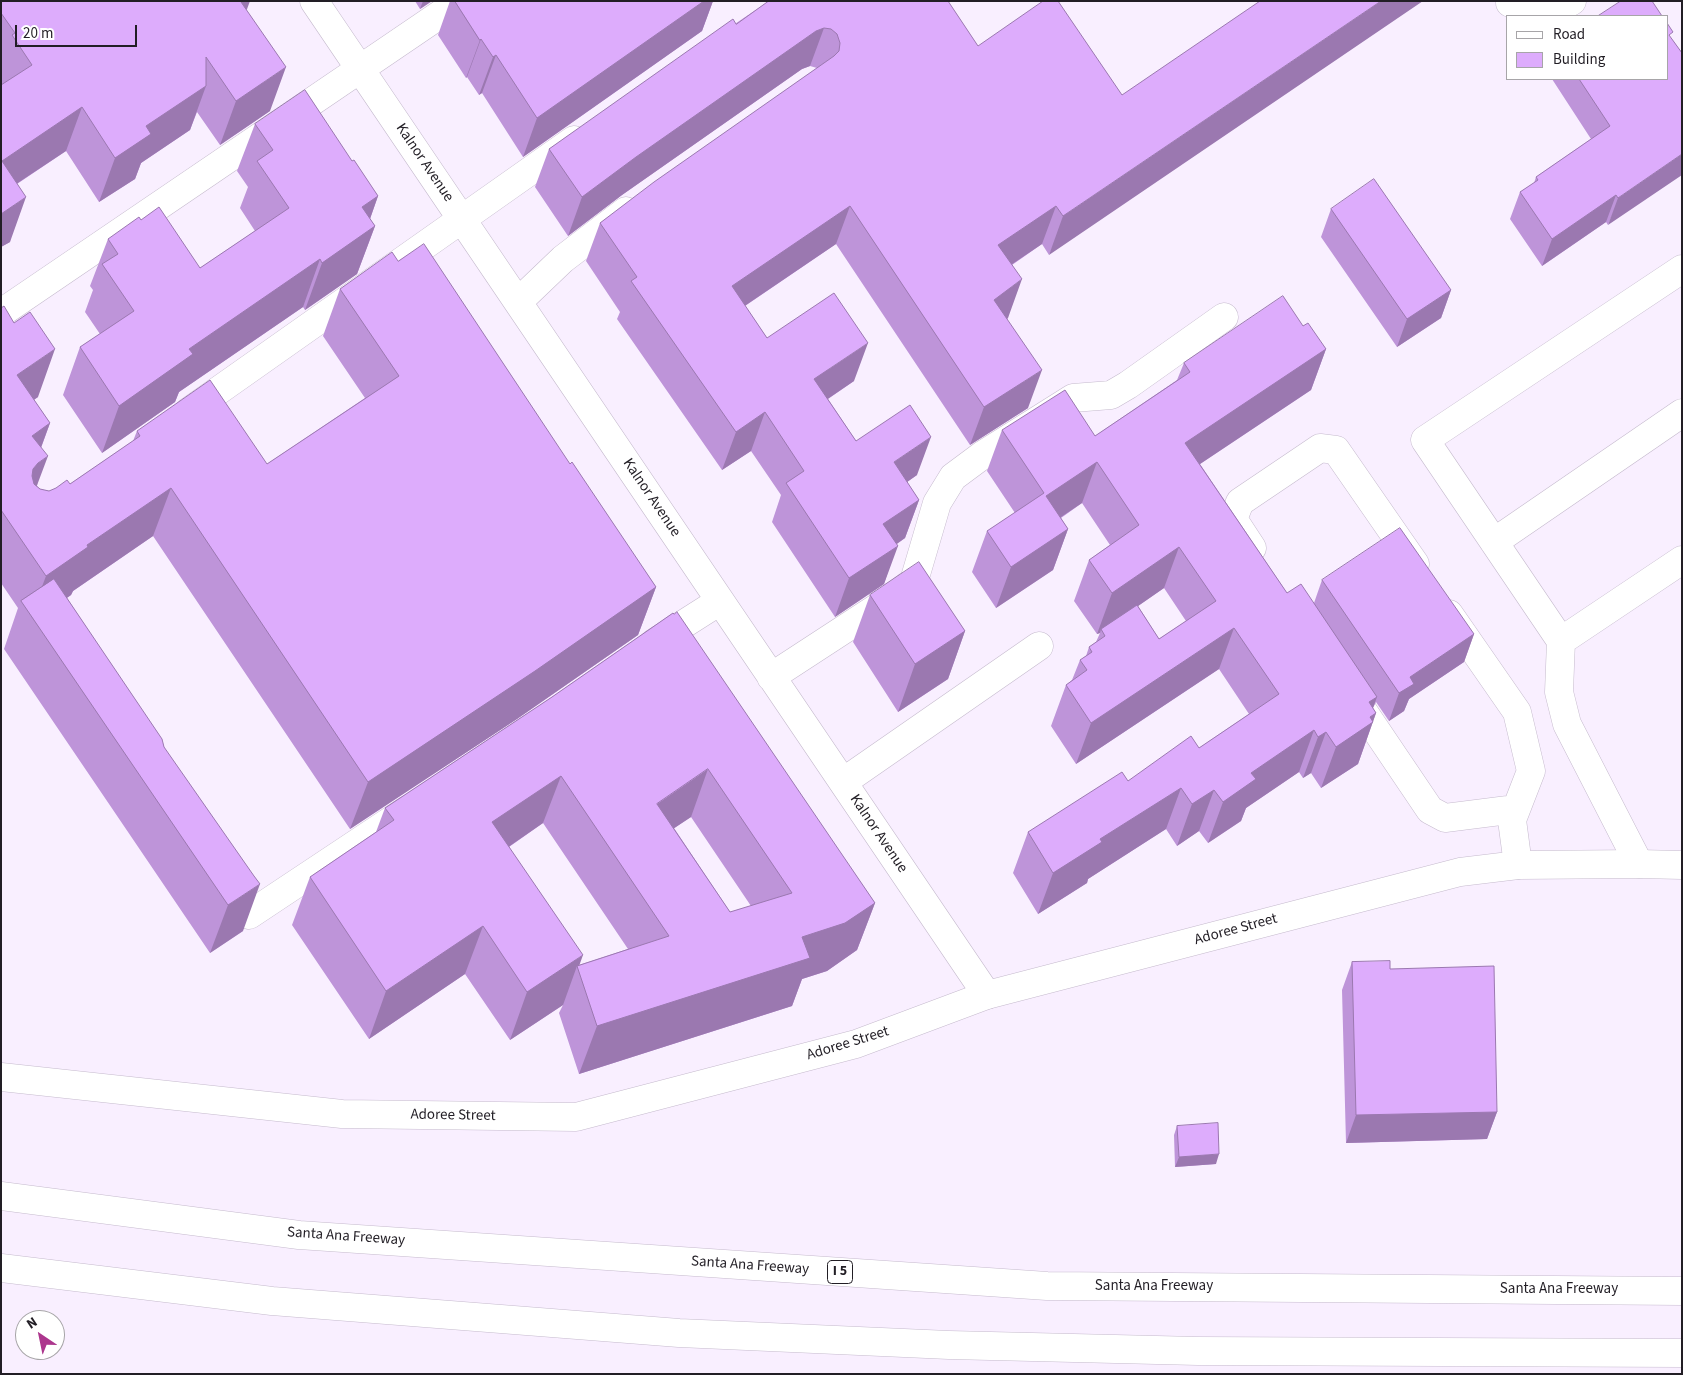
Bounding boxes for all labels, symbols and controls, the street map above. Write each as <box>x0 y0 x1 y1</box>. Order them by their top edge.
scale bar <box>18 15 140 47</box>
legend <box>1506 15 1668 80</box>
text: 20 m <box>23 23 53 44</box>
text: Road <box>1553 24 1585 45</box>
text: Building <box>1553 49 1605 70</box>
street label: Kalnor Avenue <box>391 120 457 206</box>
street label: Kalnor Avenue <box>618 455 684 541</box>
street label: Kalnor Avenue <box>845 791 911 877</box>
street label: Adoree Street <box>1193 910 1279 950</box>
street label: Adoree Street <box>805 1023 891 1065</box>
street label: Adoree Street <box>410 1106 496 1126</box>
street label: Santa Ana Freeway <box>286 1224 406 1250</box>
street label: Santa Ana Freeway <box>690 1253 810 1279</box>
road number: I 5 <box>828 1260 852 1284</box>
street label: Santa Ana Freeway <box>1095 1278 1213 1296</box>
street label: Santa Ana Freeway <box>1500 1281 1618 1299</box>
north arrow <box>15 1310 65 1360</box>
text: N <box>23 1312 42 1334</box>

